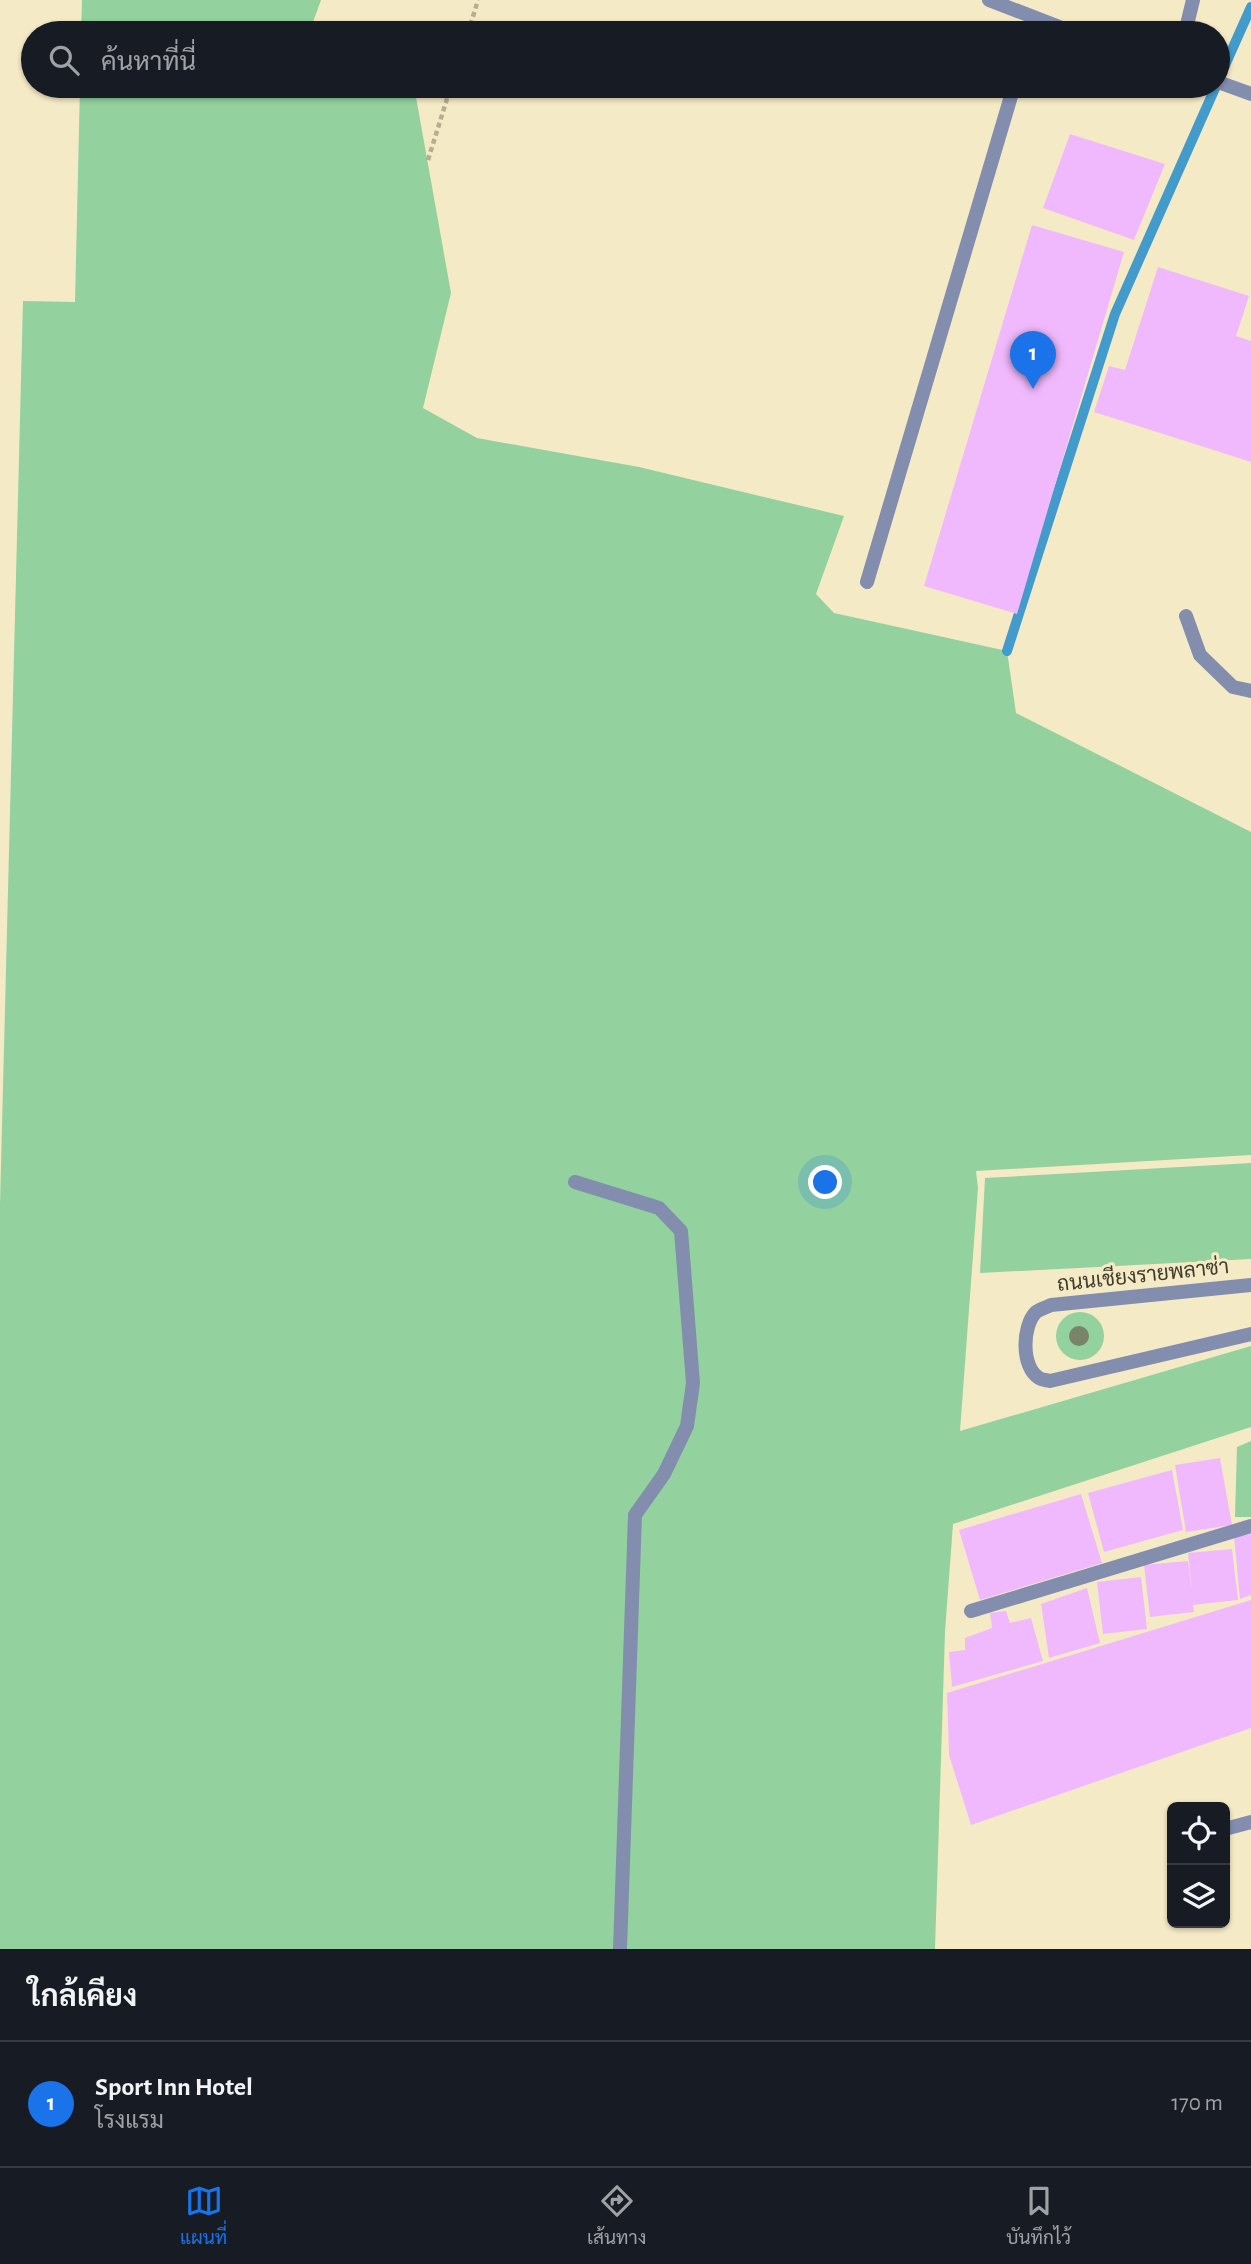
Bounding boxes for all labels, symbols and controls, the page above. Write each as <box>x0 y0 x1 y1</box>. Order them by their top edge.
search box <box>21 21 1230 98</box>
icon: search <box>45 41 83 79</box>
text: ค้นหาที่นี่ <box>101 49 196 75</box>
pin: 1 <box>1010 331 1056 389</box>
your location <box>808 1165 842 1199</box>
street label: ถนนเชียงรายพลาซ่า <box>1056 1253 1230 1295</box>
map controls <box>1167 1802 1230 1928</box>
button: locate <box>1167 1802 1230 1865</box>
button: layers <box>1167 1865 1230 1928</box>
text: ใกล้เคียง <box>28 1982 137 2012</box>
text: Sport Inn Hotel <box>95 2074 253 2100</box>
text: 1 <box>47 2092 55 2115</box>
text: 170 m <box>1171 2092 1223 2115</box>
text: โรงแรม <box>95 2110 164 2133</box>
tab: แผนที่ <box>180 2182 227 2250</box>
tab: เส้นทาง <box>587 2182 646 2250</box>
tab: บันทึกไว้ <box>1006 2182 1071 2250</box>

